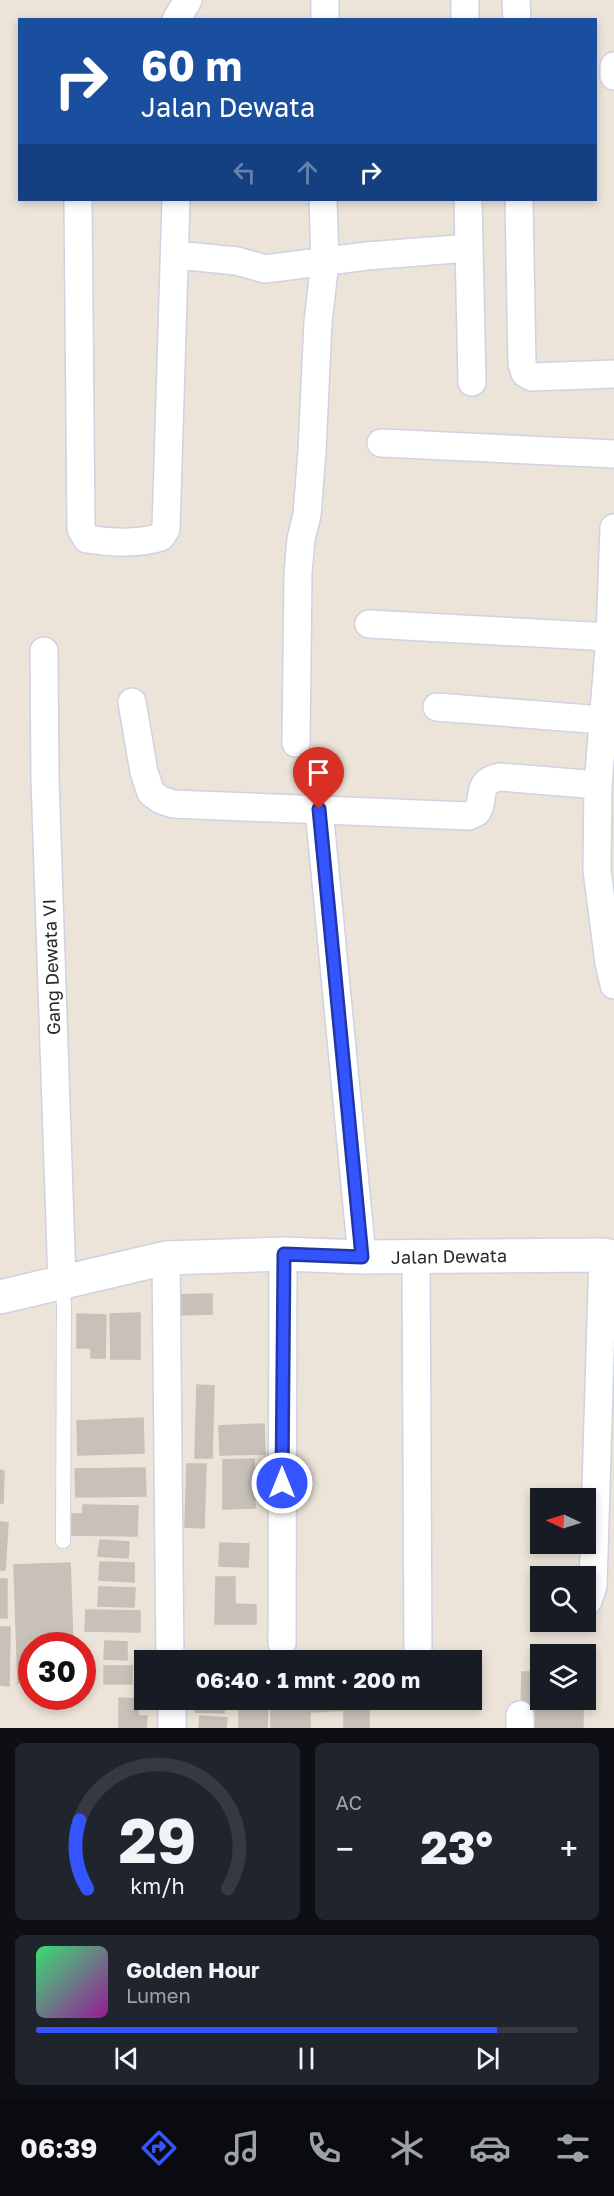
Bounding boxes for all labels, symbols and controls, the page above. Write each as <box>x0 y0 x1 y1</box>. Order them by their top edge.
text: 60 m <box>141 40 242 90</box>
icon: right <box>42 42 120 120</box>
text: Jalan Dewata <box>141 91 315 123</box>
icon: left <box>228 156 261 189</box>
icon: ahead <box>291 156 324 189</box>
icon: right <box>354 156 387 189</box>
pin <box>293 747 344 809</box>
icon: arrive <box>302 756 335 789</box>
street label: Gang Dewata VI <box>38 899 64 1035</box>
street label: Jalan Dewata <box>391 1244 507 1268</box>
position arrow <box>250 1451 314 1515</box>
north arrow <box>530 1488 596 1554</box>
map controls <box>530 1488 596 1710</box>
button: search <box>530 1566 596 1632</box>
speed limit sign: 30 <box>18 1632 96 1710</box>
button: layers <box>530 1644 596 1710</box>
text: 06:40 · 1 mnt · 200 m <box>196 1666 420 1693</box>
text: AC <box>336 1790 362 1814</box>
text: 29 <box>118 1802 196 1877</box>
text: 23° <box>421 1820 493 1874</box>
text: − <box>336 1829 354 1868</box>
text: + <box>560 1829 578 1868</box>
text: km/h <box>130 1873 185 1899</box>
text: Golden Hour <box>126 1956 260 1983</box>
text: Lumen <box>126 1983 191 2007</box>
icon: previous <box>110 2042 143 2075</box>
icon: pause <box>290 2042 323 2075</box>
icon: next <box>471 2042 504 2075</box>
icon: directions <box>138 2127 180 2169</box>
icon: music <box>221 2127 263 2169</box>
icon: phone <box>303 2127 345 2169</box>
icon: climate <box>386 2127 428 2169</box>
icon: car <box>469 2127 511 2169</box>
icon: filters <box>552 2127 594 2169</box>
text: 06:39 <box>20 2132 97 2164</box>

